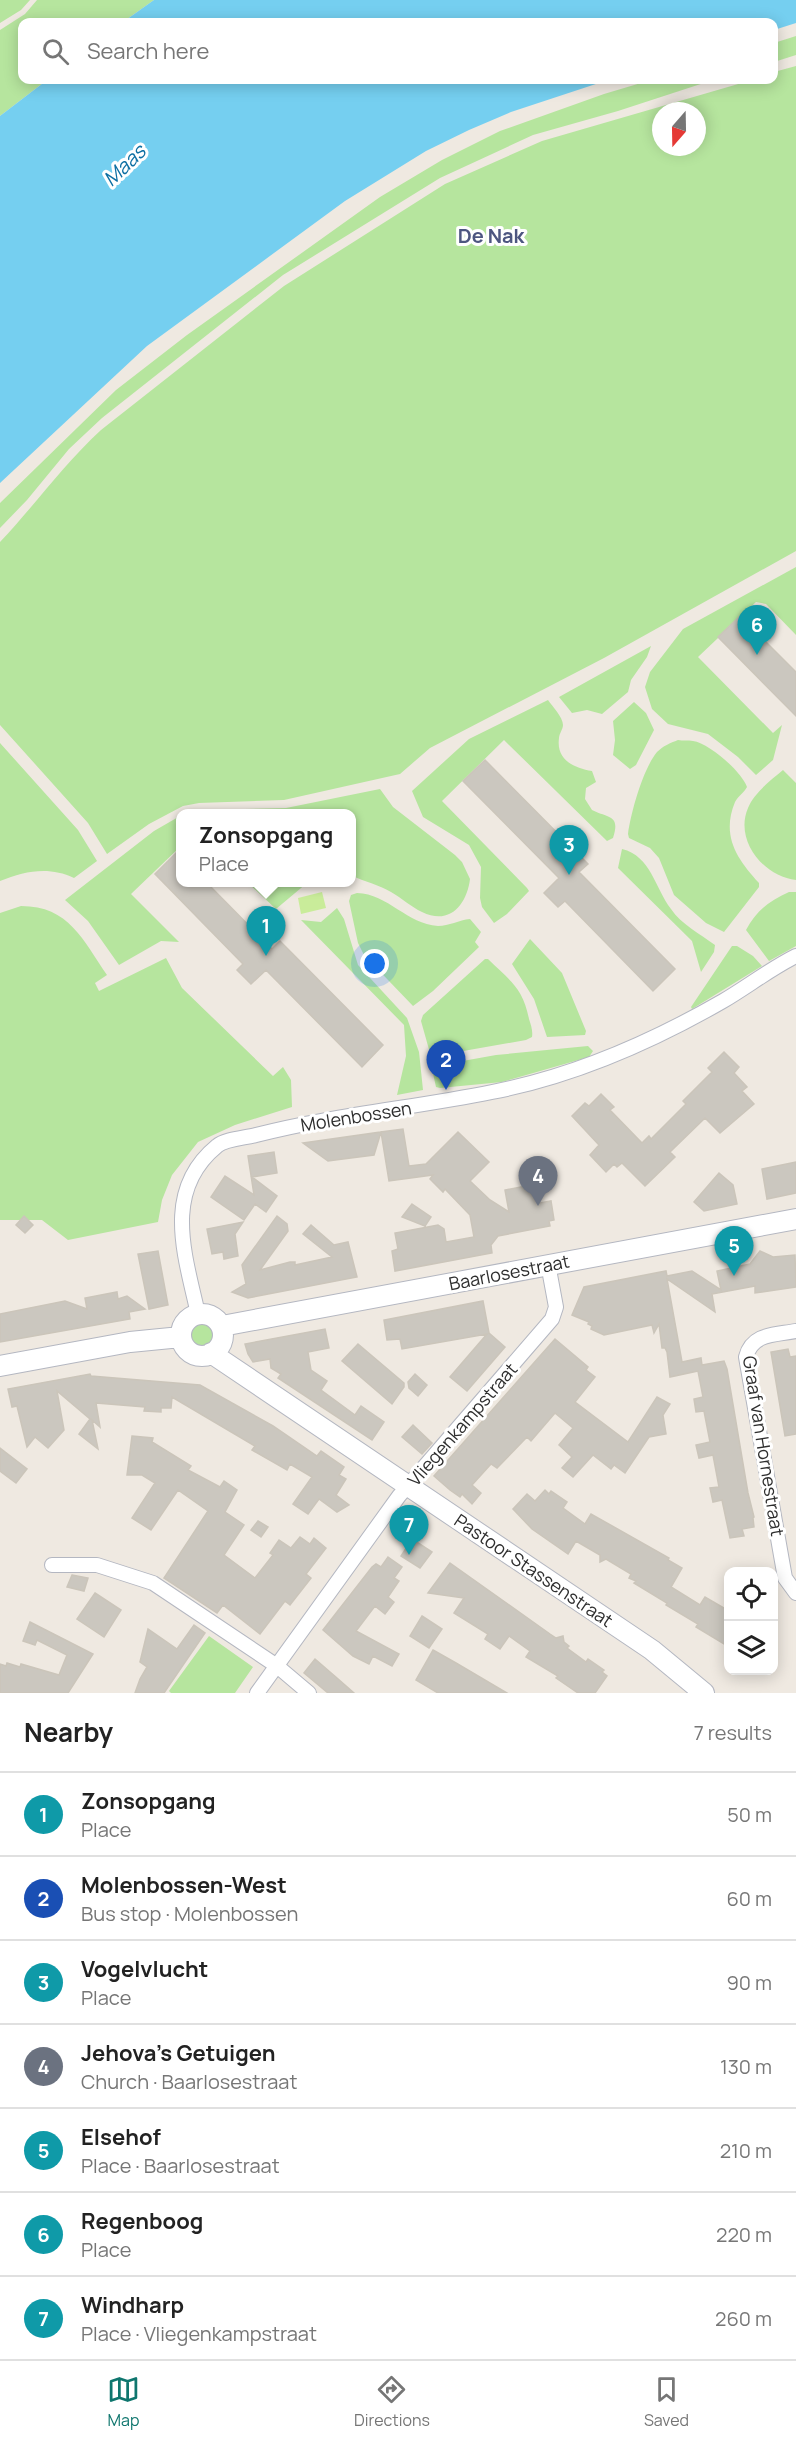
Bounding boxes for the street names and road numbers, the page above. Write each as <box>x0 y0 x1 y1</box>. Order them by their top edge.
street label: Molenbossen <box>299 1095 413 1137</box>
street label: Baarlosestraat <box>447 1249 571 1295</box>
street label: Graaf van Hornestraat <box>738 1354 790 1538</box>
street label: Vliegenkampstraat <box>402 1357 522 1491</box>
street label: Pastoor Stassenstraat <box>450 1508 618 1632</box>

